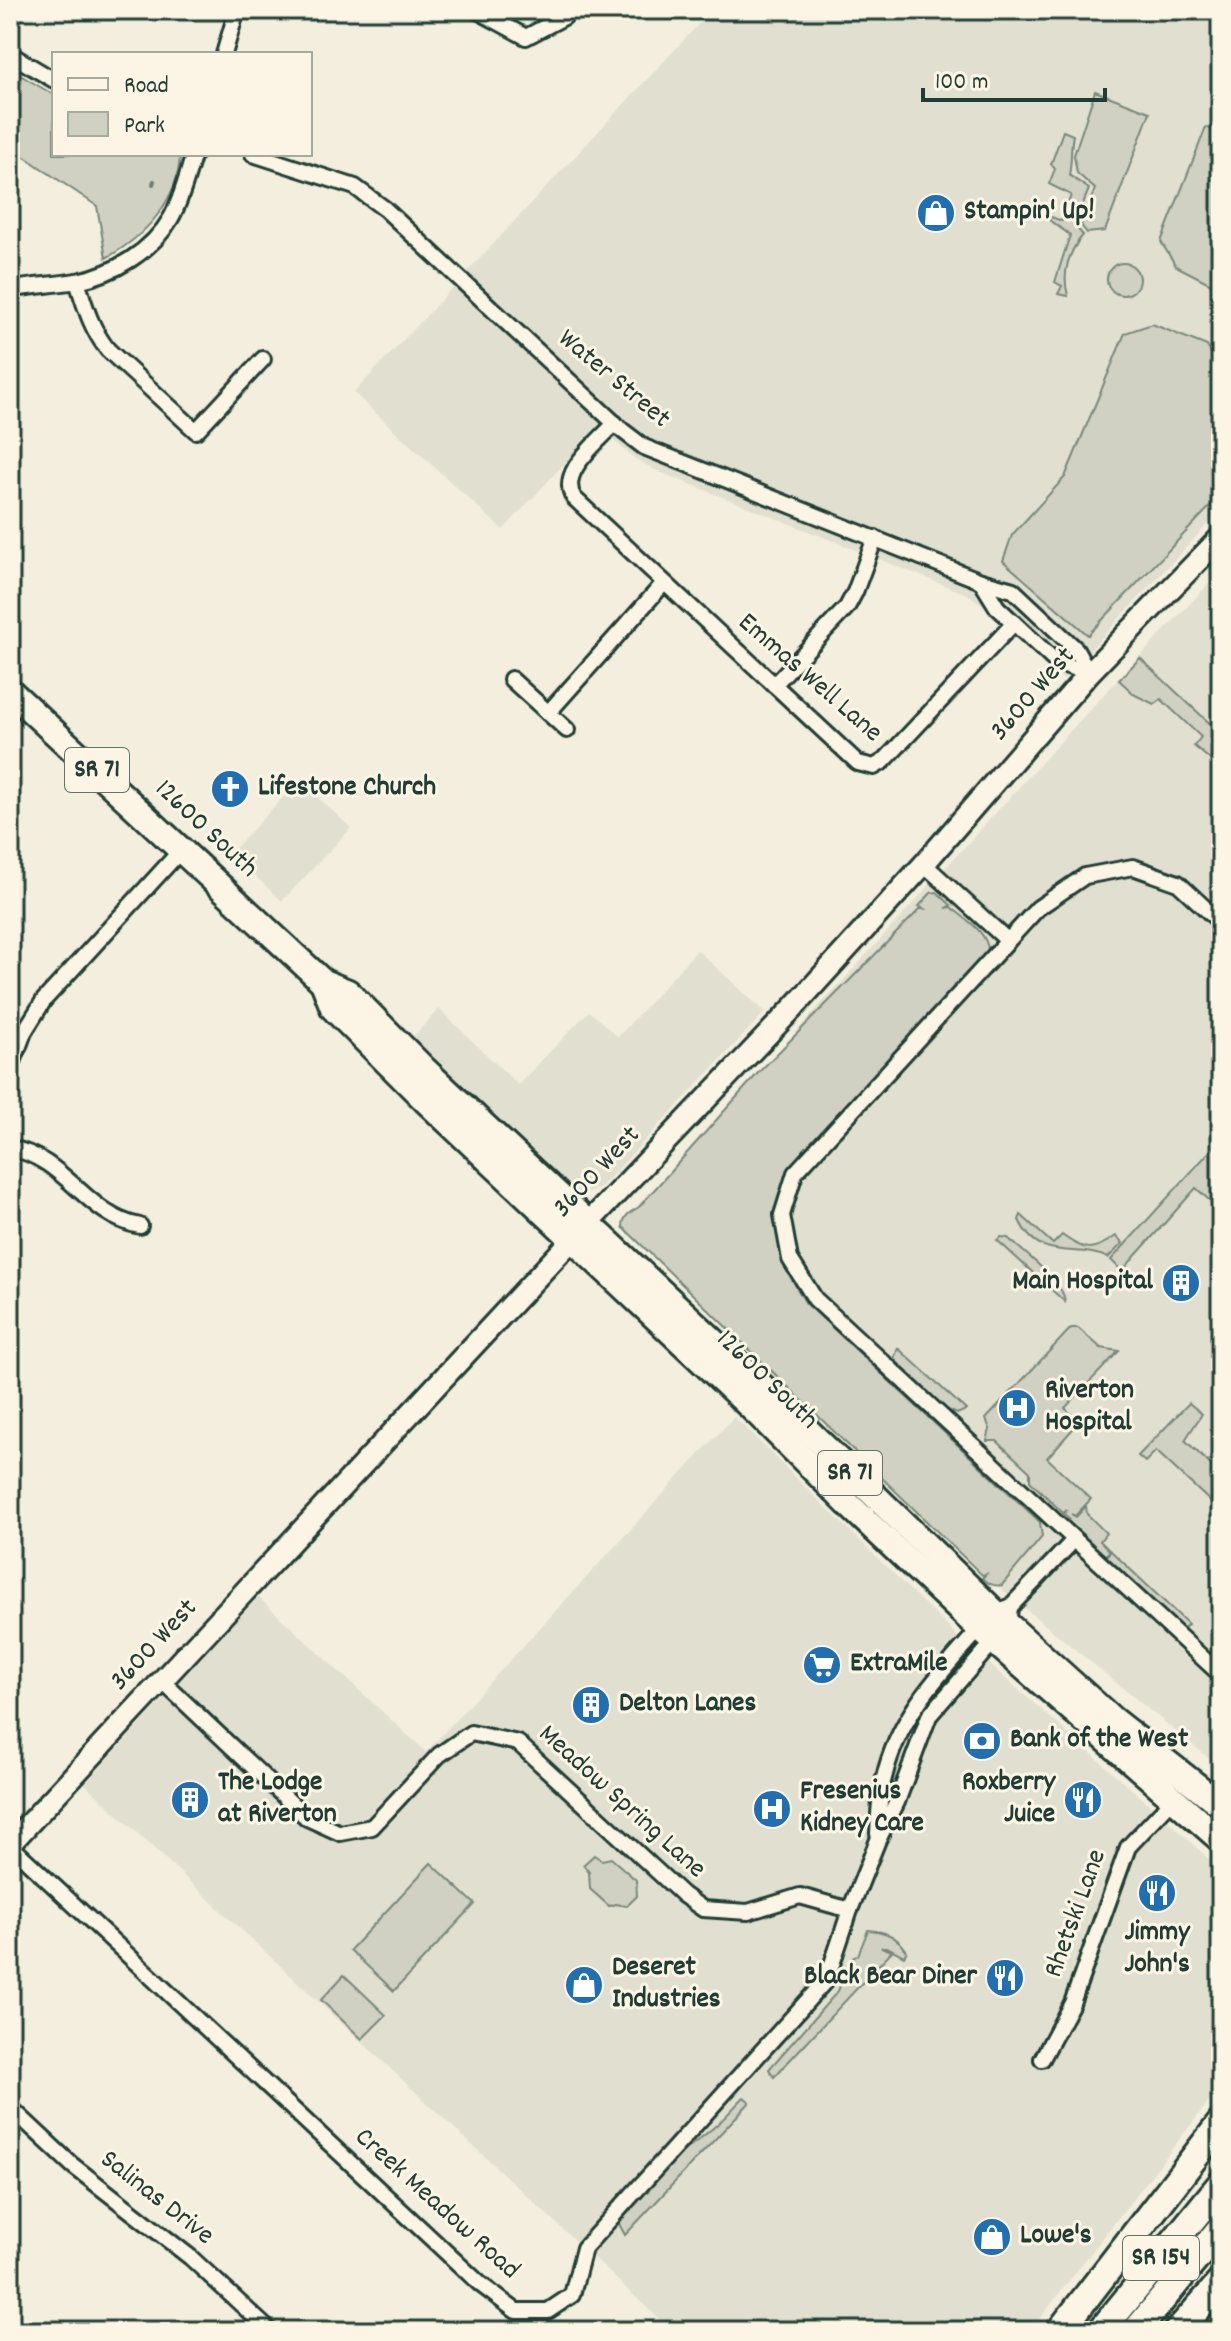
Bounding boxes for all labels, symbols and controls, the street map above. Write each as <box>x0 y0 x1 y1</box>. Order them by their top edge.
legend <box>52 52 312 156</box>
scale bar <box>923 52 1105 102</box>
text: 100 m <box>935 66 988 100</box>
text: Road <box>124 70 169 104</box>
text: Park <box>124 110 165 144</box>
shop icon: Stampin' Up! <box>915 192 957 234</box>
place label: Stampin' Up! <box>964 193 1094 233</box>
street label: Water Street <box>548 321 678 439</box>
street label: Emmas Well Lane <box>728 605 890 753</box>
street label: 3600 West <box>982 639 1086 751</box>
road number: SR 71 <box>65 748 129 792</box>
church icon: Lifestone Church <box>209 768 251 810</box>
place label: Lifestone Church <box>258 769 436 809</box>
street label: 12600 South <box>144 771 266 889</box>
street label: 3600 West <box>545 1118 651 1228</box>
building icon: Main Hospital <box>1160 1262 1202 1304</box>
place label: Main Hospital <box>1012 1263 1153 1303</box>
street label: 12600 South <box>706 1322 826 1440</box>
place label: Riverton Hospital <box>1045 1372 1134 1444</box>
hospital icon: Riverton Hospital <box>996 1387 1038 1429</box>
road number: SR 71 <box>818 1451 882 1495</box>
street label: 3600 West <box>102 1591 208 1701</box>
supermarket icon: ExtraMile <box>801 1644 843 1686</box>
place label: ExtraMile <box>850 1645 947 1685</box>
building icon: Delton Lanes <box>570 1684 612 1726</box>
place label: Delton Lanes <box>619 1685 756 1725</box>
street label: Meadow Spring Lane <box>528 1716 714 1890</box>
bank icon: Bank of the West <box>961 1720 1003 1762</box>
place label: Bank of the West <box>1010 1721 1189 1761</box>
place label: The Lodge at Riverton <box>218 1764 337 1836</box>
place label: Roxberry Juice <box>962 1764 1057 1836</box>
place label: Fresenius Kidney Care <box>800 1773 924 1845</box>
building icon: The Lodge at Riverton <box>169 1779 211 1821</box>
restaurant icon: Roxberry Juice <box>1062 1779 1104 1821</box>
hospital icon: Fresenius Kidney Care <box>751 1788 793 1830</box>
street label: Rhetski Lane <box>1035 1844 1119 1984</box>
restaurant icon: Jimmy John's <box>1136 1872 1178 1914</box>
place label: Jimmy John's <box>1124 1914 1191 1986</box>
place label: Deseret Industries <box>612 1949 721 2021</box>
restaurant icon: Black Bear Diner <box>984 1957 1026 1999</box>
place label: Black Bear Diner <box>804 1958 978 1998</box>
shop icon: Deseret Industries <box>563 1964 605 2006</box>
street label: Creek Meadow Road <box>344 2120 528 2290</box>
street label: Salinas Drive <box>90 2142 222 2256</box>
shop icon: Lowe's <box>971 2216 1013 2258</box>
place label: Lowe's <box>1020 2217 1092 2257</box>
road number: SR 154 <box>1123 2236 1199 2280</box>

